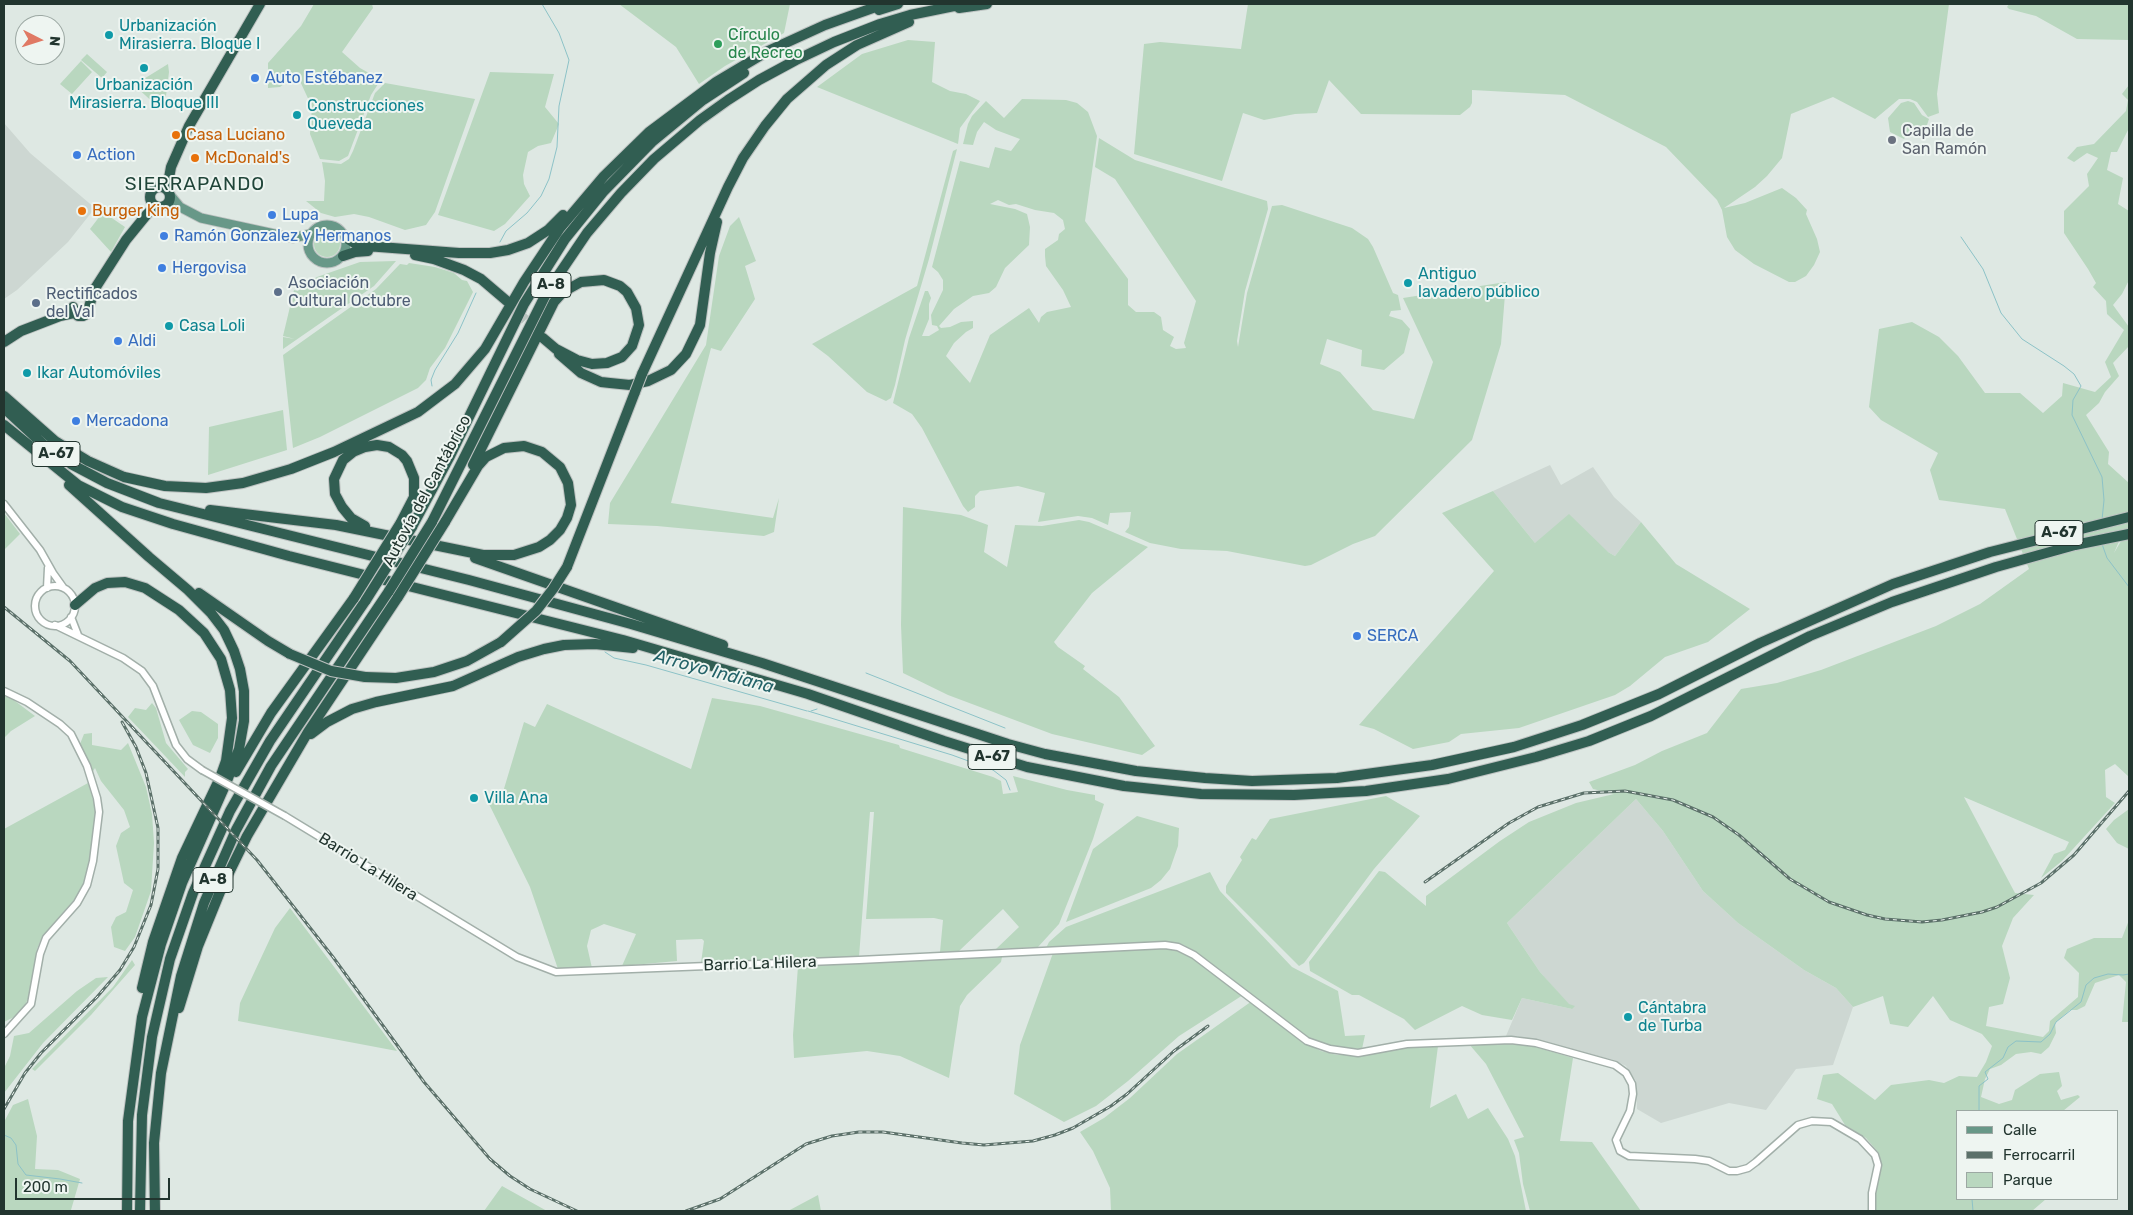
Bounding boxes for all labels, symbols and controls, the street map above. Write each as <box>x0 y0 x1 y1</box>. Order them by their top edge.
north arrow <box>15 15 65 65</box>
place label: Urbanización Mirasierra. Bloque I <box>119 16 260 54</box>
place label: Círculo de Recreo <box>728 25 803 63</box>
marker: Urbanización Mirasierra. Bloque I <box>103 29 115 41</box>
text: N <box>46 35 63 47</box>
marker: Círculo de Recreo <box>712 38 724 50</box>
marker: Urbanización Mirasierra. Bloque III <box>138 62 150 74</box>
place label: Auto Estébanez <box>265 68 383 88</box>
marker: Auto Estébanez <box>249 72 261 84</box>
place label: Urbanización Mirasierra. Bloque III <box>69 75 219 113</box>
place label: Construcciones Queveda <box>307 96 424 134</box>
marker: Construcciones Queveda <box>291 109 303 121</box>
place label: Capilla de San Ramón <box>1902 121 1987 159</box>
place label: Casa Luciano <box>186 125 285 145</box>
marker: Casa Luciano <box>170 129 182 141</box>
marker: Capilla de San Ramón <box>1886 134 1898 146</box>
place label: Action <box>87 145 135 165</box>
place label: McDonald's <box>205 148 290 168</box>
marker: Action <box>71 149 83 161</box>
marker: McDonald's <box>189 152 201 164</box>
district label: SIERRAPANDO <box>123 174 267 196</box>
place label: Burger King <box>92 201 179 221</box>
marker: Burger King <box>76 205 88 217</box>
place label: Lupa <box>282 205 319 225</box>
marker: Lupa <box>266 209 278 221</box>
place label: Ramón Gonzalez y Hermanos <box>174 226 391 246</box>
marker: Ramón Gonzalez y Hermanos <box>158 230 170 242</box>
place label: Hergovisa <box>172 258 246 278</box>
marker: Hergovisa <box>156 262 168 274</box>
place label: Antiguo lavadero público <box>1418 264 1540 302</box>
road number: A-8 <box>531 272 571 298</box>
place label: Asociación Cultural Octubre <box>288 273 411 311</box>
marker: Antiguo lavadero público <box>1402 277 1414 289</box>
place label: Rectificados del Val <box>46 284 138 322</box>
marker: Asociación Cultural Octubre <box>272 286 284 298</box>
marker: Rectificados del Val <box>30 297 42 309</box>
place label: Casa Loli <box>179 316 245 336</box>
marker: Casa Loli <box>163 320 175 332</box>
place label: Aldi <box>128 331 156 351</box>
marker: Aldi <box>112 335 124 347</box>
place label: Ikar Automóviles <box>37 363 161 383</box>
marker: Ikar Automóviles <box>21 367 33 379</box>
place label: Mercadona <box>86 411 168 431</box>
street label: Autovía del Cantábrico <box>379 412 475 570</box>
marker: Mercadona <box>70 415 82 427</box>
road number: A-67 <box>32 442 80 466</box>
road number: A-67 <box>2035 520 2083 546</box>
place label: SERCA <box>1367 626 1418 646</box>
marker: SERCA <box>1351 630 1363 642</box>
water label: Arroyo Indiana <box>652 646 776 698</box>
road number: A-67 <box>968 744 1016 770</box>
place label: Villa Ana <box>484 788 548 808</box>
marker: Villa Ana <box>468 792 480 804</box>
street label: Barrio La Hilera <box>315 829 421 905</box>
road number: A-8 <box>193 868 233 892</box>
street label: Barrio La Hilera <box>703 952 817 976</box>
place label: Cántabra de Turba <box>1638 998 1706 1036</box>
marker: Cántabra de Turba <box>1622 1011 1634 1023</box>
legend <box>1956 1110 2118 1200</box>
text: Calle <box>2003 1121 2037 1139</box>
text: Ferrocarril <box>2003 1146 2075 1164</box>
scale bar <box>18 1168 172 1200</box>
text: Parque <box>2003 1171 2053 1189</box>
text: 200 m <box>23 1178 68 1196</box>

